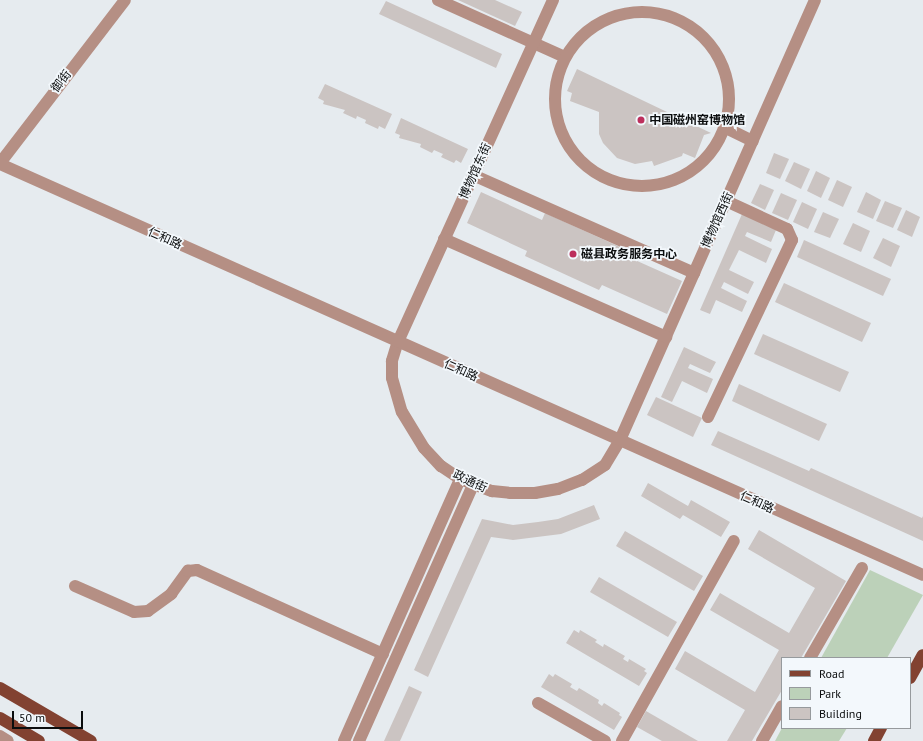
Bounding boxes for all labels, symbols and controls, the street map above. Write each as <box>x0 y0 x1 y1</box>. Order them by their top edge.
street label: 御街 <box>48 67 74 95</box>
place label: 中国磁州窑博物馆 <box>649 113 745 127</box>
marker: 中国磁州窑博物馆 <box>636 115 646 125</box>
street label: 博物馆东街 <box>456 141 494 201</box>
street label: 博物馆西街 <box>698 190 736 250</box>
street label: 仁和路 <box>146 224 184 252</box>
place label: 磁县政务服务中心 <box>581 247 677 261</box>
marker: 磁县政务服务中心 <box>568 249 578 259</box>
street label: 仁和路 <box>442 356 480 384</box>
street label: 政通街 <box>451 467 489 495</box>
street label: 仁和路 <box>738 488 776 516</box>
legend <box>781 657 911 729</box>
text: Road <box>819 666 844 681</box>
text: Park <box>819 686 841 701</box>
scale bar <box>14 703 85 729</box>
text: Building <box>819 706 862 721</box>
text: 50 m <box>19 710 45 725</box>

